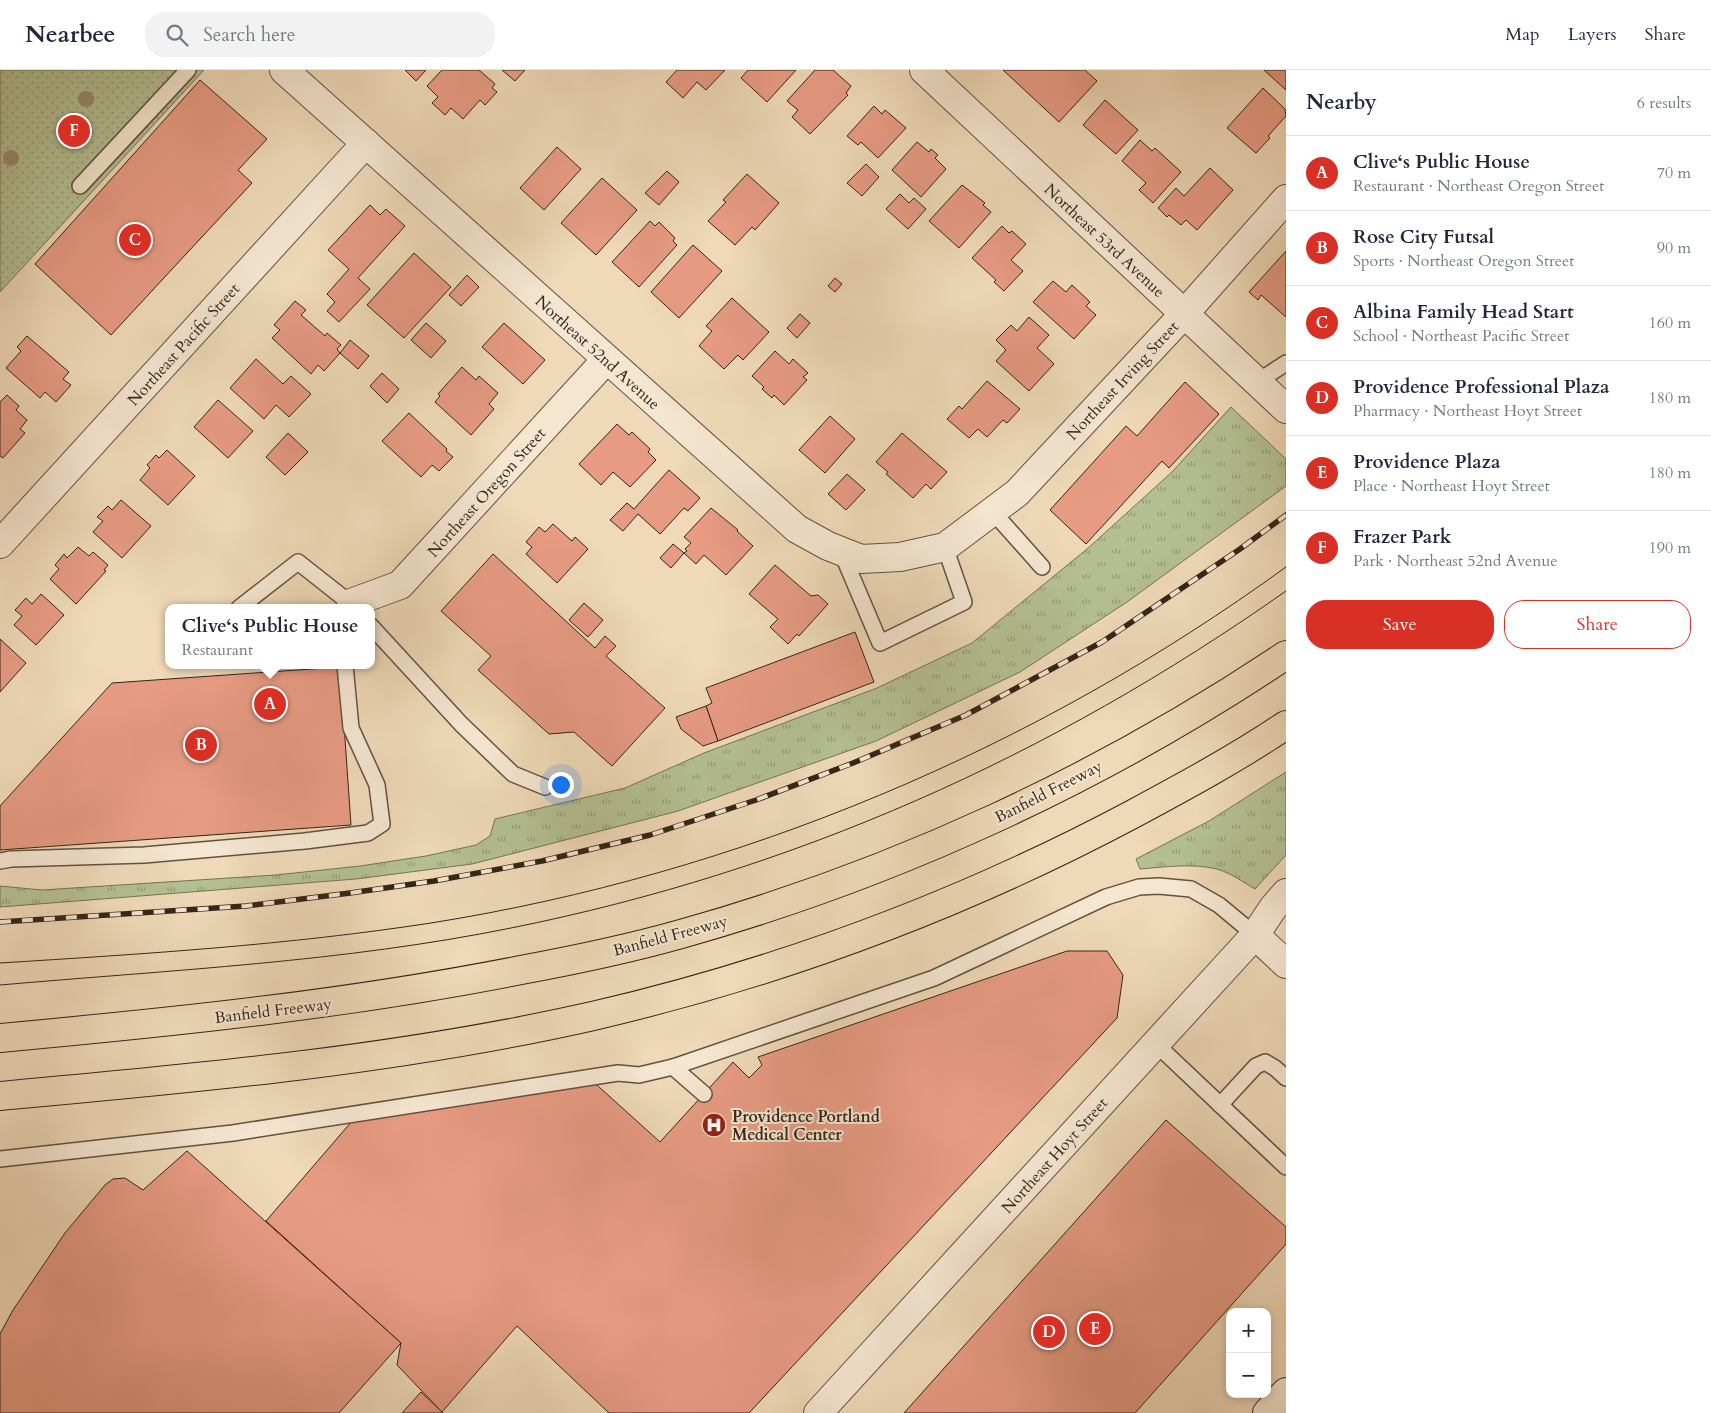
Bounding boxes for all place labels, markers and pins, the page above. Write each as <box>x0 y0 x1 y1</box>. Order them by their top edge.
pin: F <box>58 112 90 150</box>
pin: C <box>119 221 151 259</box>
pin: A <box>254 685 286 723</box>
pin: B <box>185 726 217 764</box>
place label: Providence Portland Medical Center <box>732 1106 880 1146</box>
hospital icon: Providence Portland Medical Center <box>701 1112 727 1138</box>
pin: E <box>1079 1310 1111 1348</box>
pin: D <box>1033 1313 1065 1351</box>

